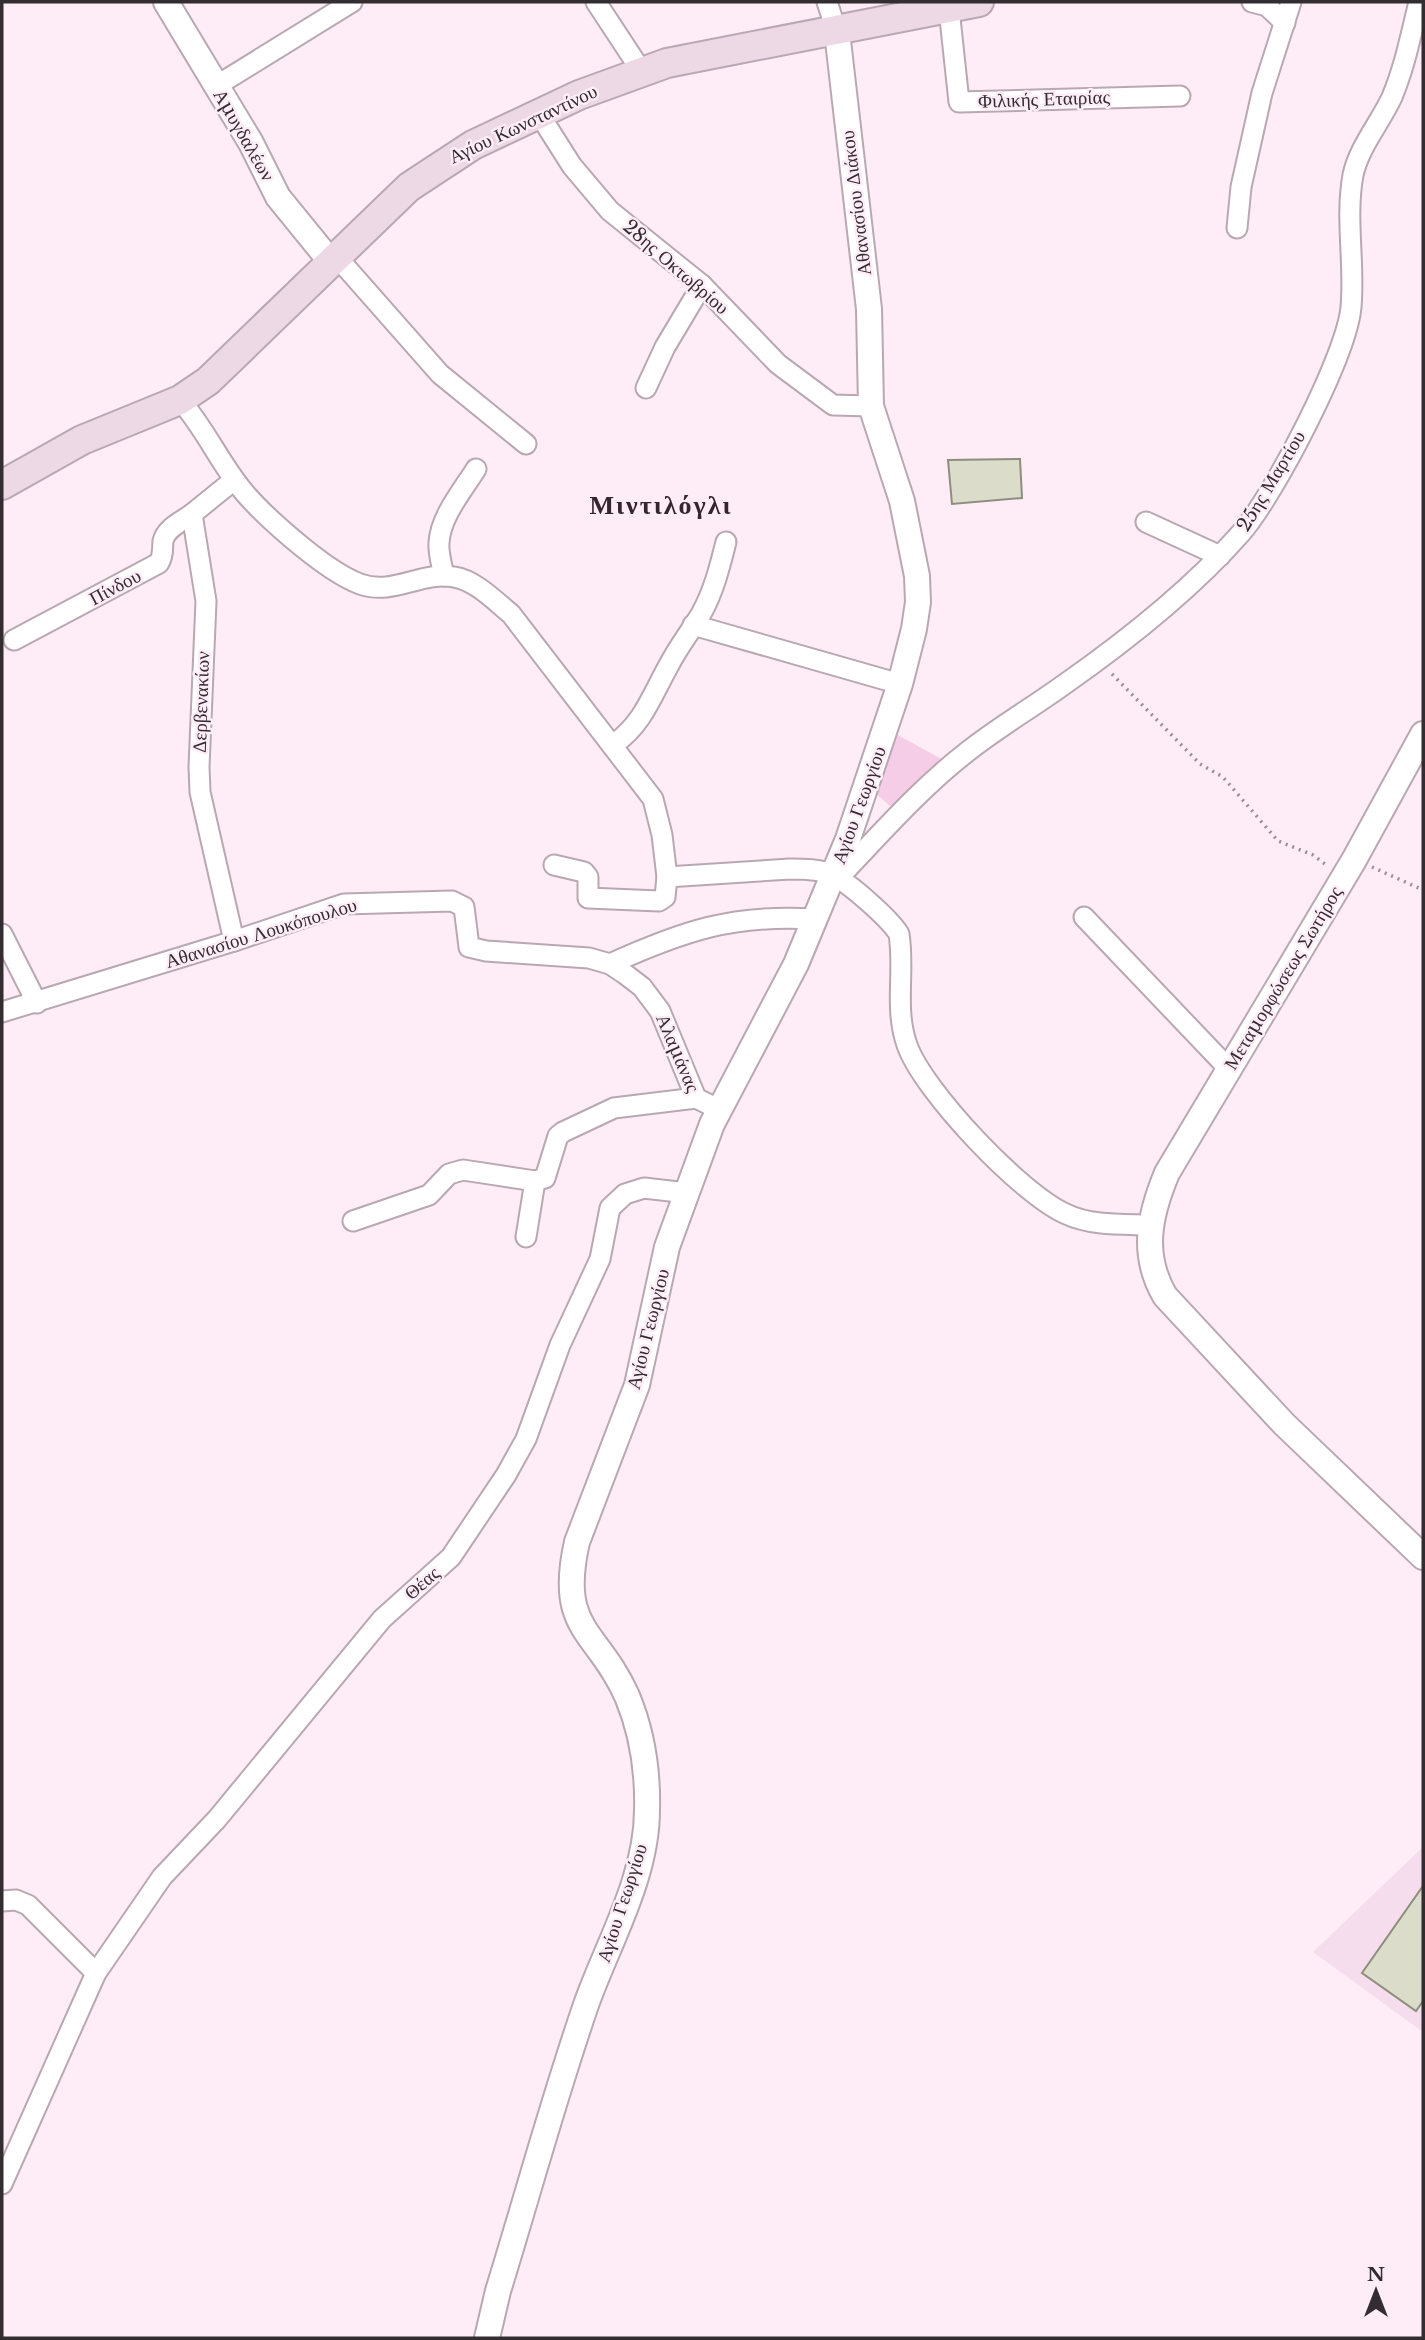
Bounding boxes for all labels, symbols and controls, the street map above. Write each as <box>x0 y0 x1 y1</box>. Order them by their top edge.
street label: Αγίου Κωνσταντίνου <box>445 80 601 168</box>
street label: Αμυγδαλέων <box>208 85 280 185</box>
street label: Φιλικής Εταιρίας <box>978 85 1111 113</box>
street label: Αθανασίου Διάκου <box>836 129 876 277</box>
street label: 28ης Οκτωβρίου <box>618 215 734 319</box>
street label: 25ης Μαρτίου <box>1232 426 1310 536</box>
district label: Μιντιλόγλι <box>589 489 733 521</box>
street label: Πίνδου <box>85 564 145 610</box>
street label: Δερβενακίων <box>188 650 214 753</box>
street label: Αγίου Γεωργίου <box>827 743 891 867</box>
street label: Μεταμορφώσεως Σωτήρος <box>1219 882 1347 1074</box>
street label: Αθανασίου Λουκόπουλου <box>162 893 360 973</box>
street label: Αλαμάνας <box>651 1010 705 1096</box>
street label: Αγίου Γεωργίου <box>622 1266 674 1392</box>
street label: Θέας <box>400 1561 445 1605</box>
street label: Αγίου Γεωργίου <box>592 1841 652 1965</box>
north arrow <box>1341 2256 1411 2326</box>
text: N <box>1367 2263 1385 2286</box>

